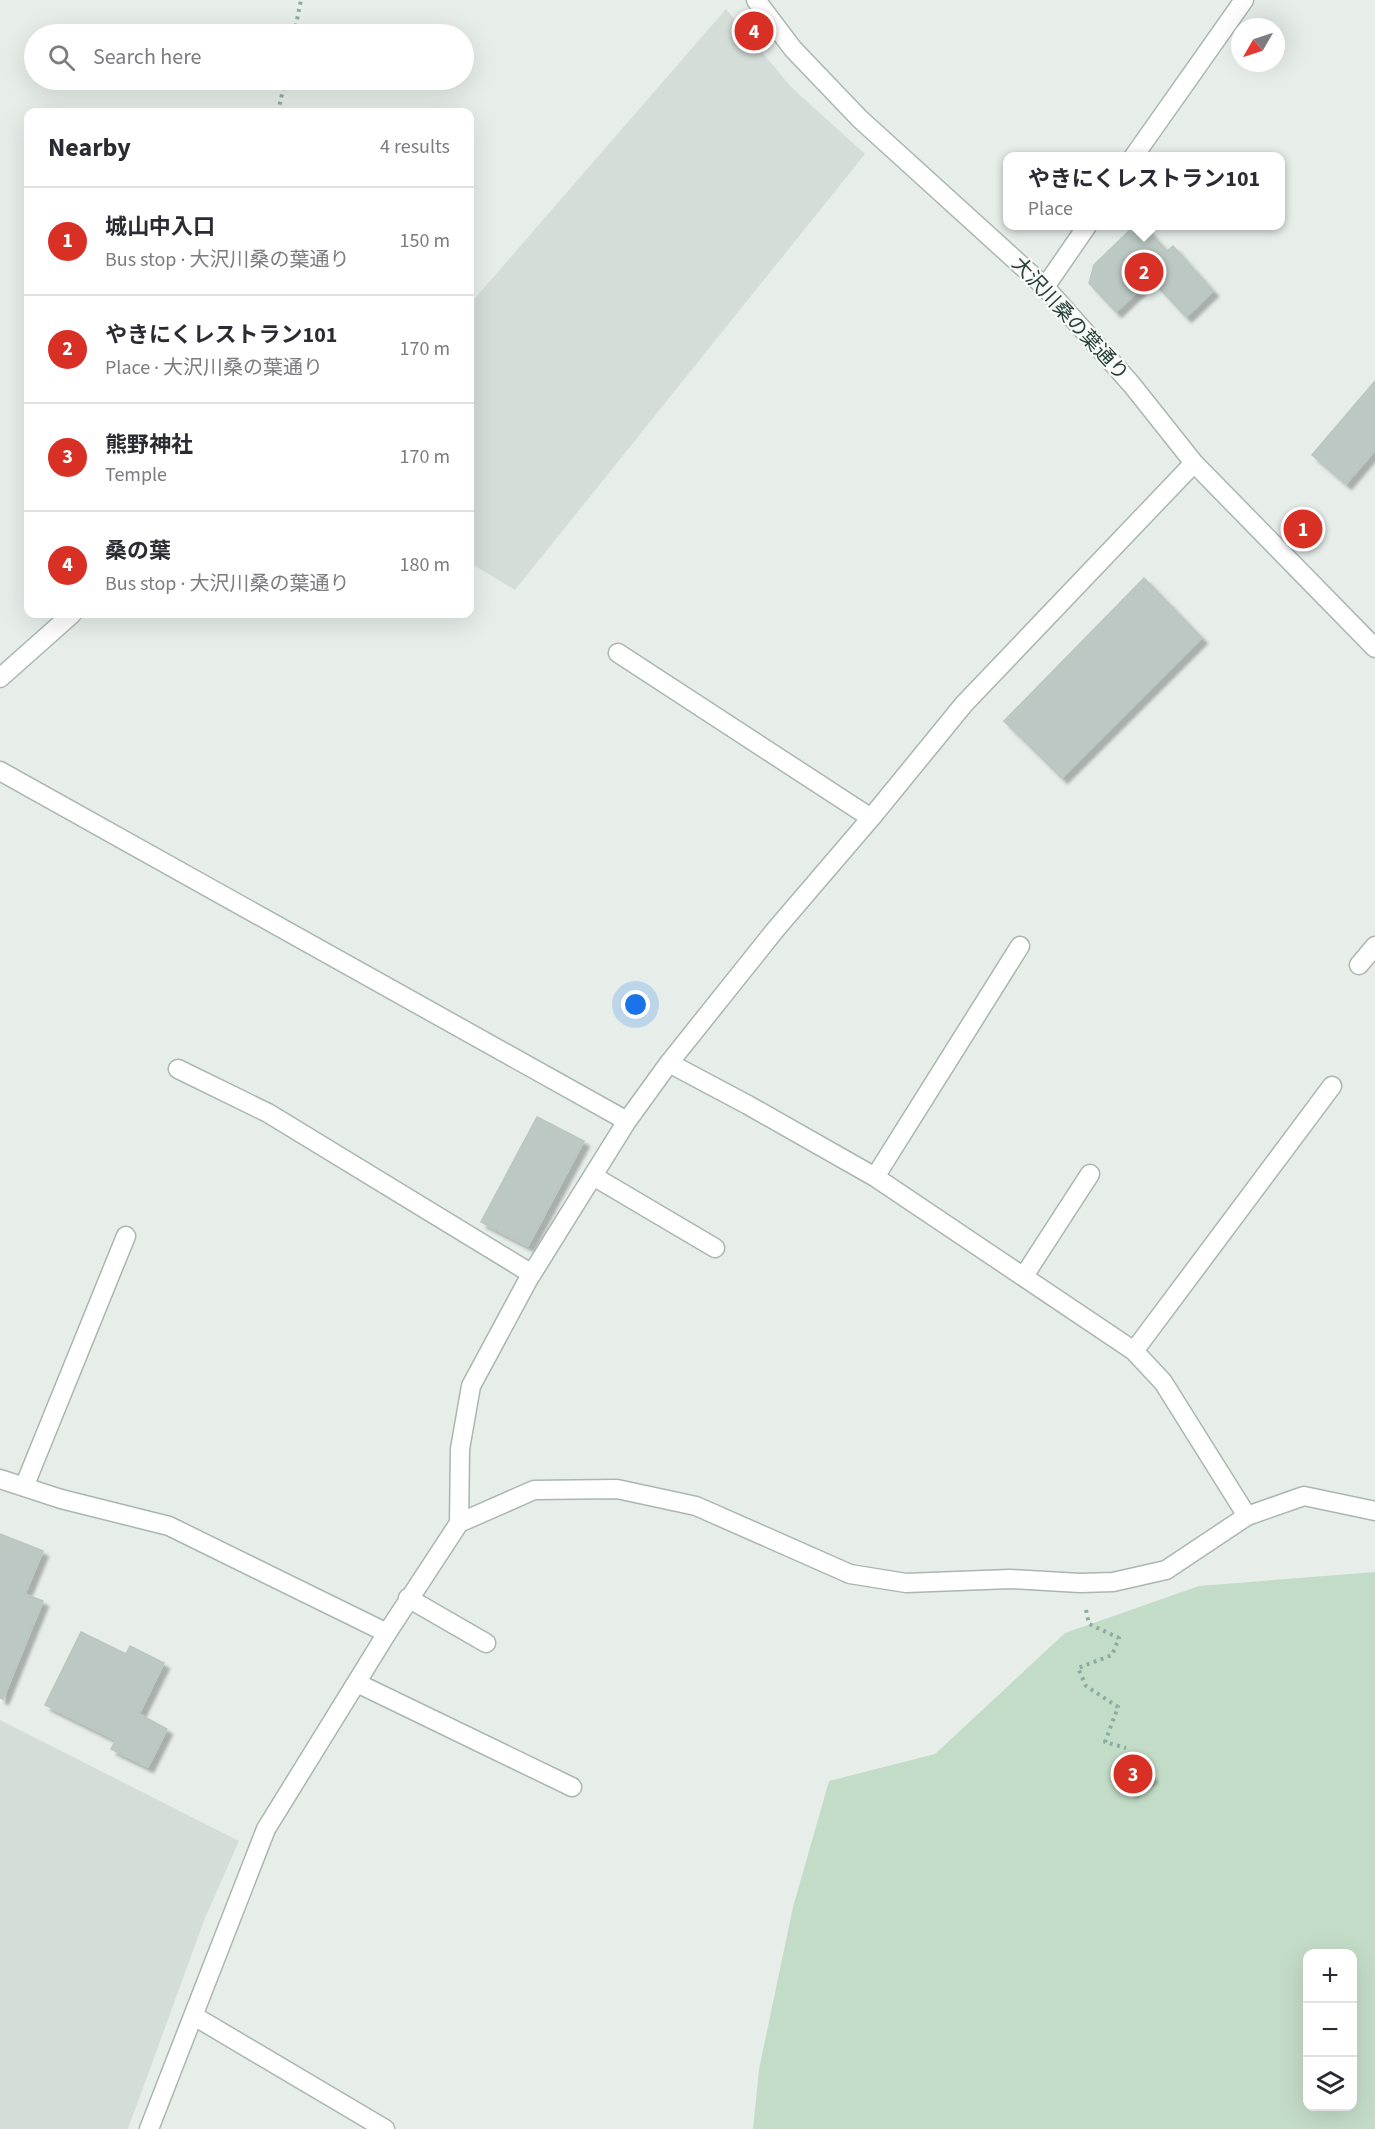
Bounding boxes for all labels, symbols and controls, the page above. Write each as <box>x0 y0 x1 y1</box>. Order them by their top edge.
pin: 4 <box>734 9 774 54</box>
north arrow <box>1231 18 1285 72</box>
search box <box>24 24 474 90</box>
icon: search <box>45 41 78 74</box>
text: Search here <box>93 41 201 73</box>
text: Nearby <box>48 129 131 166</box>
text: 4 results <box>380 133 450 161</box>
popup <box>1003 152 1285 230</box>
text: やきにくレストラン101 <box>1028 163 1260 195</box>
text: Place <box>1028 195 1073 223</box>
text: 城山中入口 <box>105 211 215 243</box>
text: 1 <box>62 227 73 255</box>
text: 150 m <box>400 227 450 255</box>
text: Bus stop · 大沢川桑の葉通り <box>105 246 349 274</box>
pin: 2 <box>1124 250 1164 294</box>
street label: 大沢川桑の葉通り <box>1005 251 1135 387</box>
text: やきにくレストラン101 <box>105 319 337 351</box>
text: 2 <box>62 335 73 363</box>
text: 170 m <box>400 335 450 363</box>
text: Place · 大沢川桑の葉通り <box>105 354 323 382</box>
text: 熊野神社 <box>105 429 193 461</box>
text: 3 <box>62 443 73 471</box>
text: 170 m <box>400 443 450 471</box>
text: Temple <box>105 461 167 489</box>
pin: 1 <box>1284 506 1322 552</box>
text: 桑の葉 <box>105 535 171 567</box>
text: 4 <box>62 551 73 579</box>
text: 180 m <box>400 551 450 579</box>
text: Bus stop · 大沢川桑の葉通り <box>105 570 349 598</box>
your location <box>621 990 650 1019</box>
pin: 3 <box>1114 1752 1152 1796</box>
map controls <box>1303 1949 1357 2111</box>
button: + <box>1303 1949 1357 2003</box>
button: − <box>1303 2003 1357 2057</box>
button: layers <box>1303 2057 1357 2111</box>

